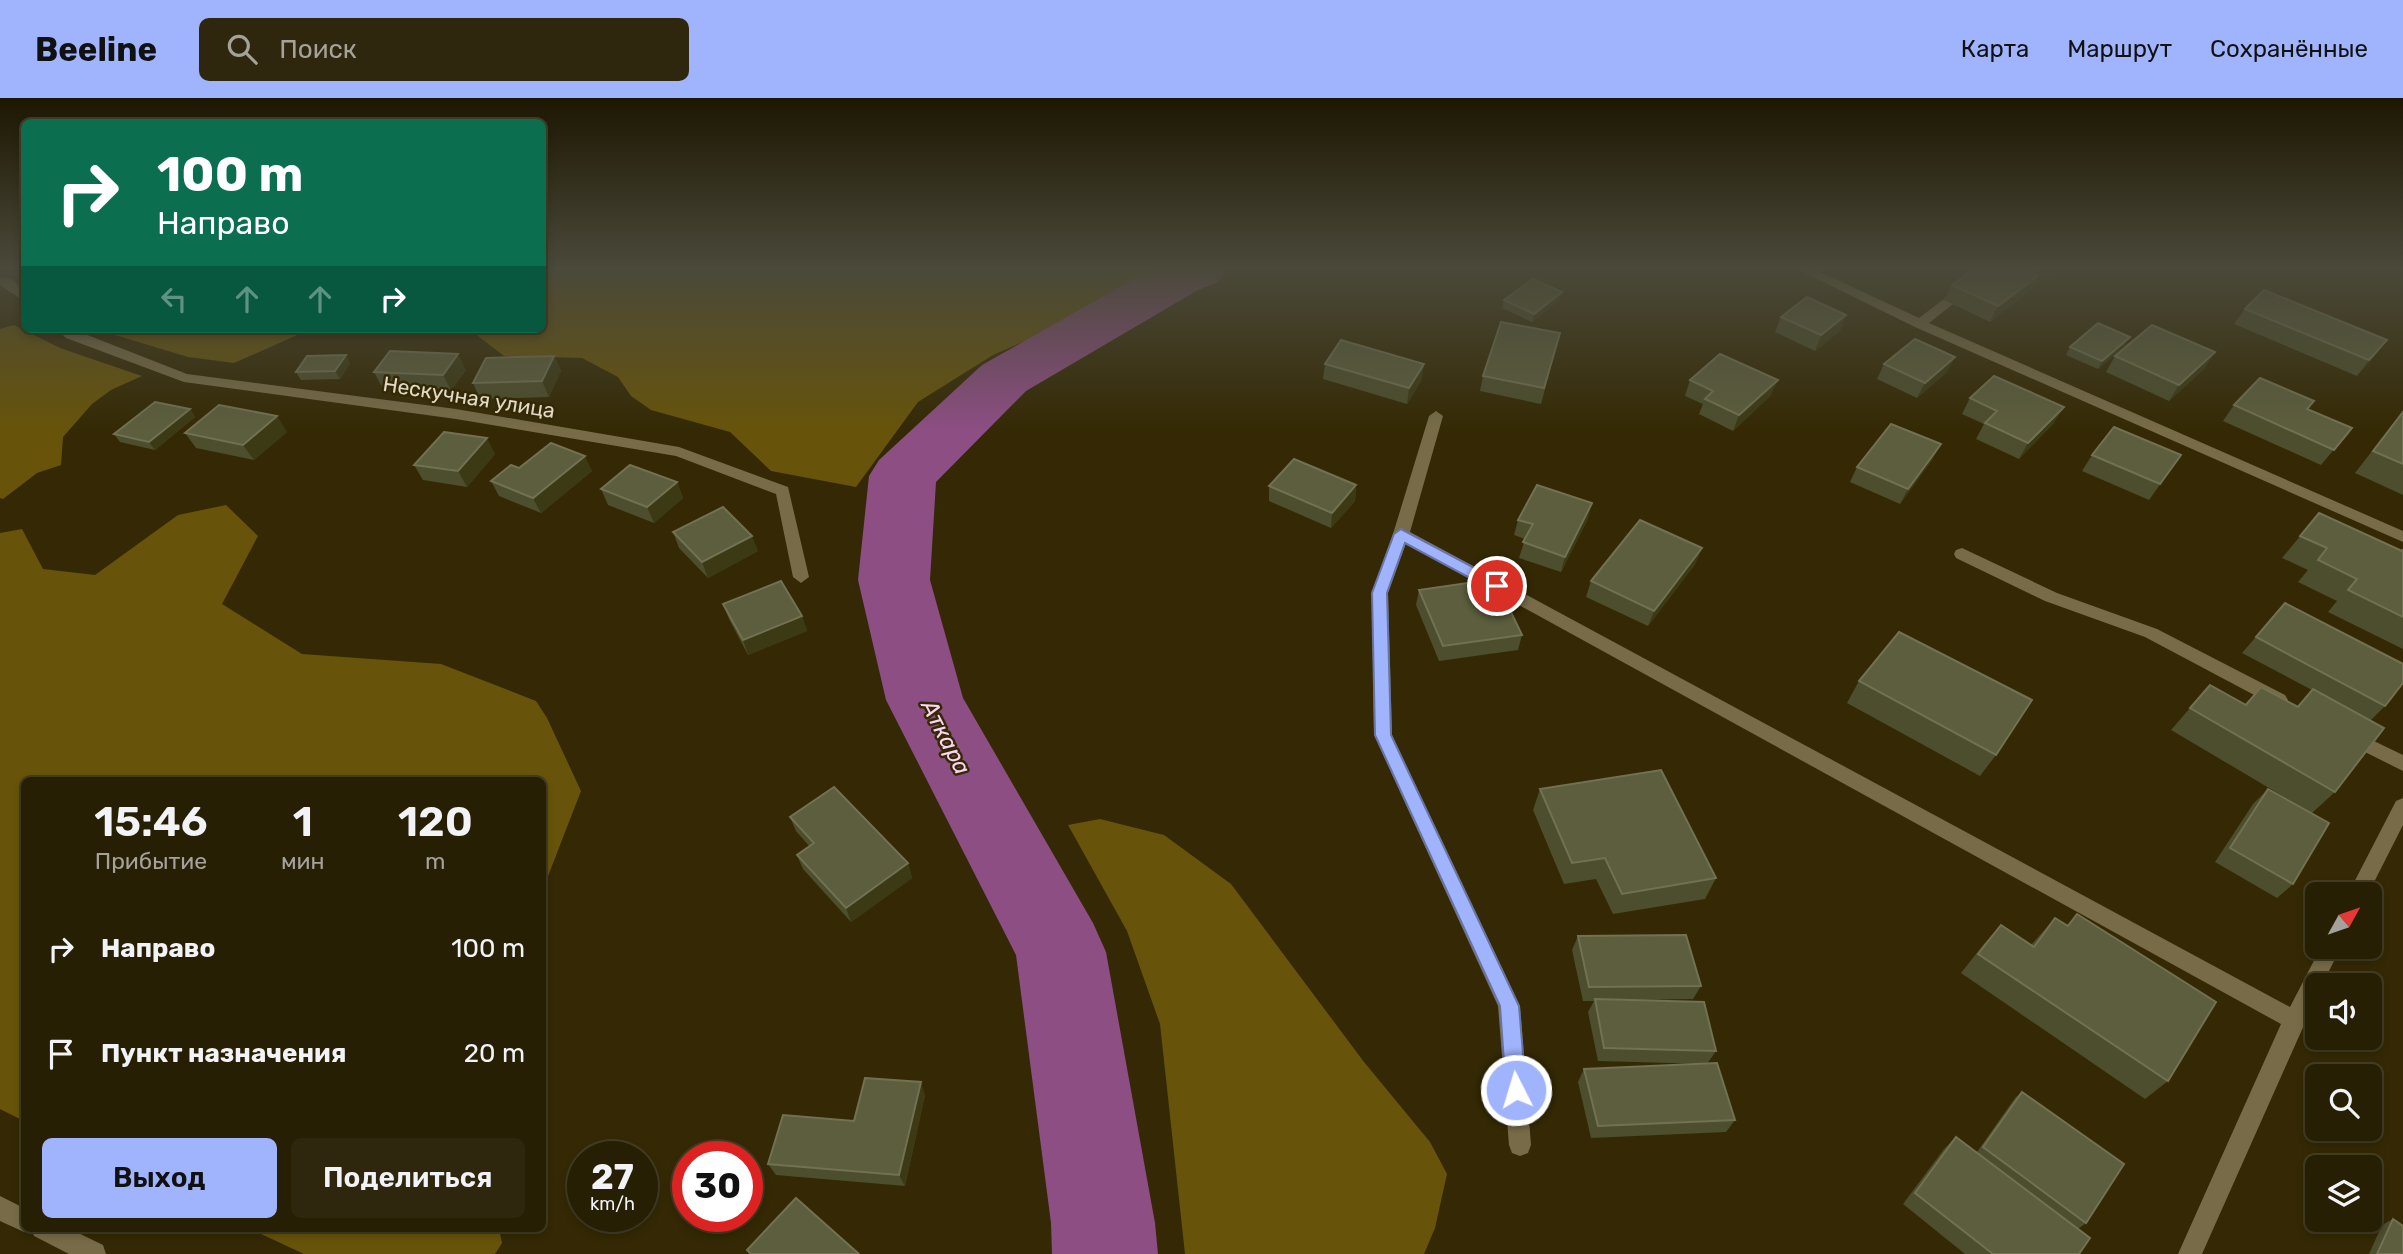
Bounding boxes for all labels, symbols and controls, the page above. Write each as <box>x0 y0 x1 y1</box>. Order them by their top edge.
search box <box>199 18 689 81</box>
text: Beeline <box>35 30 157 69</box>
icon: search <box>223 30 261 68</box>
text: Поиск <box>279 34 357 65</box>
text: Карта <box>1961 35 2029 63</box>
text: Маршрут <box>2067 35 2172 63</box>
text: Сохранённые <box>2210 35 2368 63</box>
text: 100 m <box>157 145 303 203</box>
icon: right <box>42 147 133 238</box>
text: Направо <box>157 204 290 242</box>
icon: left <box>155 280 193 318</box>
icon: ahead <box>228 280 266 318</box>
icon: ahead <box>301 280 339 318</box>
icon: right <box>374 280 412 318</box>
street label: Нескучная улица <box>381 371 557 423</box>
pin <box>1467 556 1527 616</box>
icon: arrive <box>1478 567 1516 605</box>
water label: Аткара <box>915 694 977 779</box>
text: 15:46 <box>94 797 208 847</box>
text: 1 <box>293 797 313 847</box>
text: 120 <box>398 797 473 847</box>
text: Прибытие <box>95 847 207 875</box>
text: мин <box>281 847 325 875</box>
text: m <box>425 847 446 875</box>
north arrow <box>2305 882 2382 959</box>
map controls <box>2305 882 2382 1232</box>
icon: right <box>42 930 80 968</box>
text: Направо <box>101 933 215 964</box>
text: 100 m <box>451 933 525 964</box>
button: sound <box>2305 973 2382 1050</box>
icon: arrive <box>42 1035 80 1073</box>
text: Пункт назначения <box>101 1038 346 1069</box>
text: 20 m <box>464 1038 525 1069</box>
position arrow <box>1479 1053 1553 1127</box>
button: search <box>2305 1064 2382 1141</box>
button: Выход <box>42 1138 277 1218</box>
button: Поделиться <box>291 1138 525 1218</box>
speed limit sign: 30 <box>672 1141 763 1232</box>
button: layers <box>2305 1155 2382 1232</box>
text: 27 <box>591 1156 634 1198</box>
text: km/h <box>590 1193 635 1215</box>

